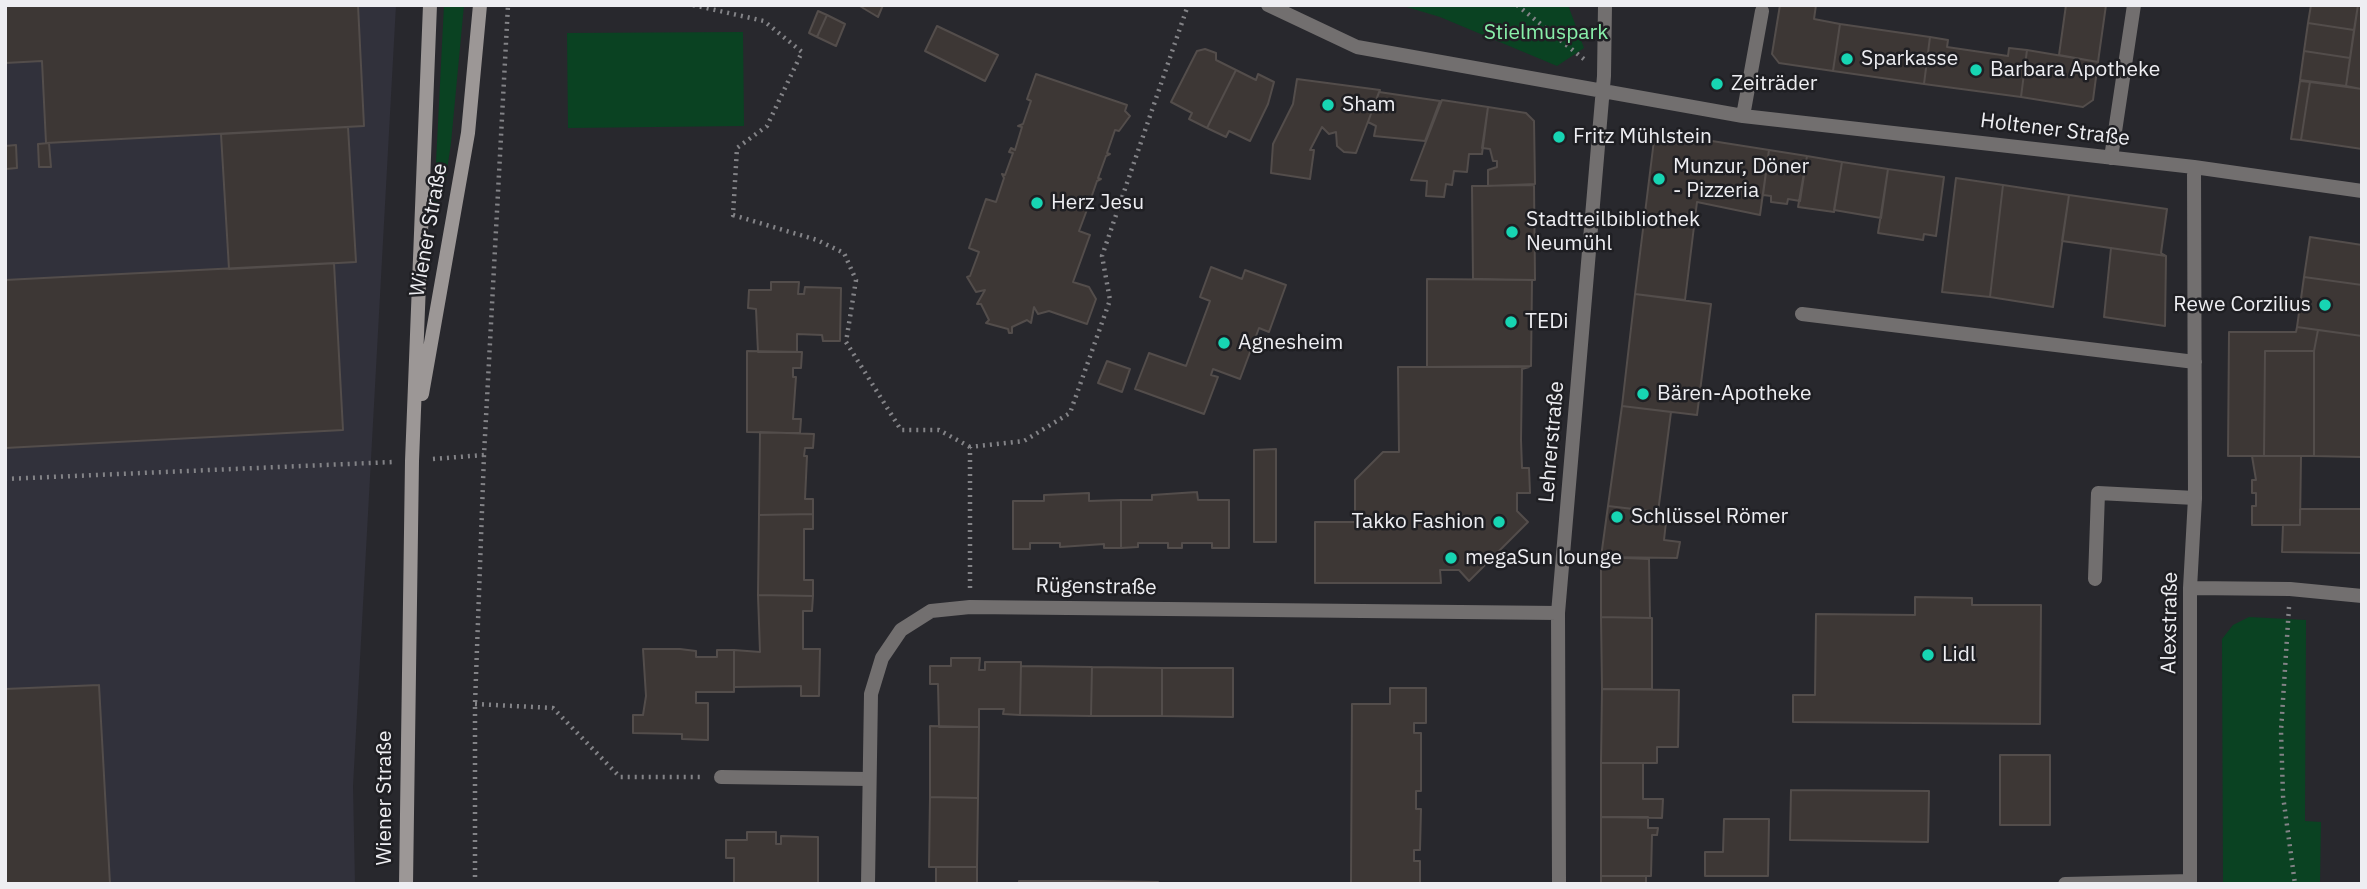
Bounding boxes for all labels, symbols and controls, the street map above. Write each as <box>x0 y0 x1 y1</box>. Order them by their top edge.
park label: Stielmuspark <box>1484 20 1608 46</box>
place label: Sparkasse <box>1861 46 1958 72</box>
marker: Sparkasse <box>1839 51 1855 67</box>
place label: Barbara Apotheke <box>1990 57 2160 83</box>
marker: Barbara Apotheke <box>1968 62 1984 78</box>
place label: Zeiträder <box>1731 71 1817 97</box>
marker: Zeiträder <box>1709 76 1725 92</box>
place label: Sham <box>1342 92 1396 118</box>
marker: Sham <box>1320 97 1336 113</box>
street label: Holtener Straße <box>1979 108 2131 152</box>
place label: Fritz Mühlstein <box>1573 124 1712 150</box>
marker: Fritz Mühlstein <box>1551 129 1567 145</box>
place label: Munzur, Döner - Pizzeria <box>1673 154 1809 204</box>
street label: Wiener Straße <box>405 161 453 299</box>
marker: Munzur, Döner - Pizzeria <box>1651 171 1667 187</box>
place label: Herz Jesu <box>1051 190 1144 216</box>
marker: Herz Jesu <box>1029 195 1045 211</box>
place label: Stadtteilbibliothek Neumühl <box>1526 207 1700 257</box>
marker: Stadtteilbibliothek Neumühl <box>1504 224 1520 240</box>
place label: Rewe Corzilius <box>2173 292 2311 318</box>
marker: Rewe Corzilius <box>2317 297 2333 313</box>
place label: TEDi <box>1525 309 1569 335</box>
marker: TEDi <box>1503 314 1519 330</box>
place label: Agnesheim <box>1238 330 1343 356</box>
marker: Agnesheim <box>1216 335 1232 351</box>
street label: Lehrerstraße <box>1534 380 1570 504</box>
place label: Bären-Apotheke <box>1657 381 1811 407</box>
marker: Bären-Apotheke <box>1635 386 1651 402</box>
place label: Schlüssel Römer <box>1631 504 1788 530</box>
place label: Takko Fashion <box>1352 509 1485 535</box>
marker: Schlüssel Römer <box>1609 509 1625 525</box>
marker: Takko Fashion <box>1491 514 1507 530</box>
place label: megaSun lounge <box>1465 545 1622 571</box>
marker: megaSun lounge <box>1443 550 1459 566</box>
street label: Alexstraße <box>2157 572 2183 674</box>
street label: Rügenstraße <box>1035 573 1157 601</box>
place label: Lidl <box>1942 642 1976 668</box>
marker: Lidl <box>1920 647 1936 663</box>
street label: Wiener Straße <box>372 731 398 865</box>

